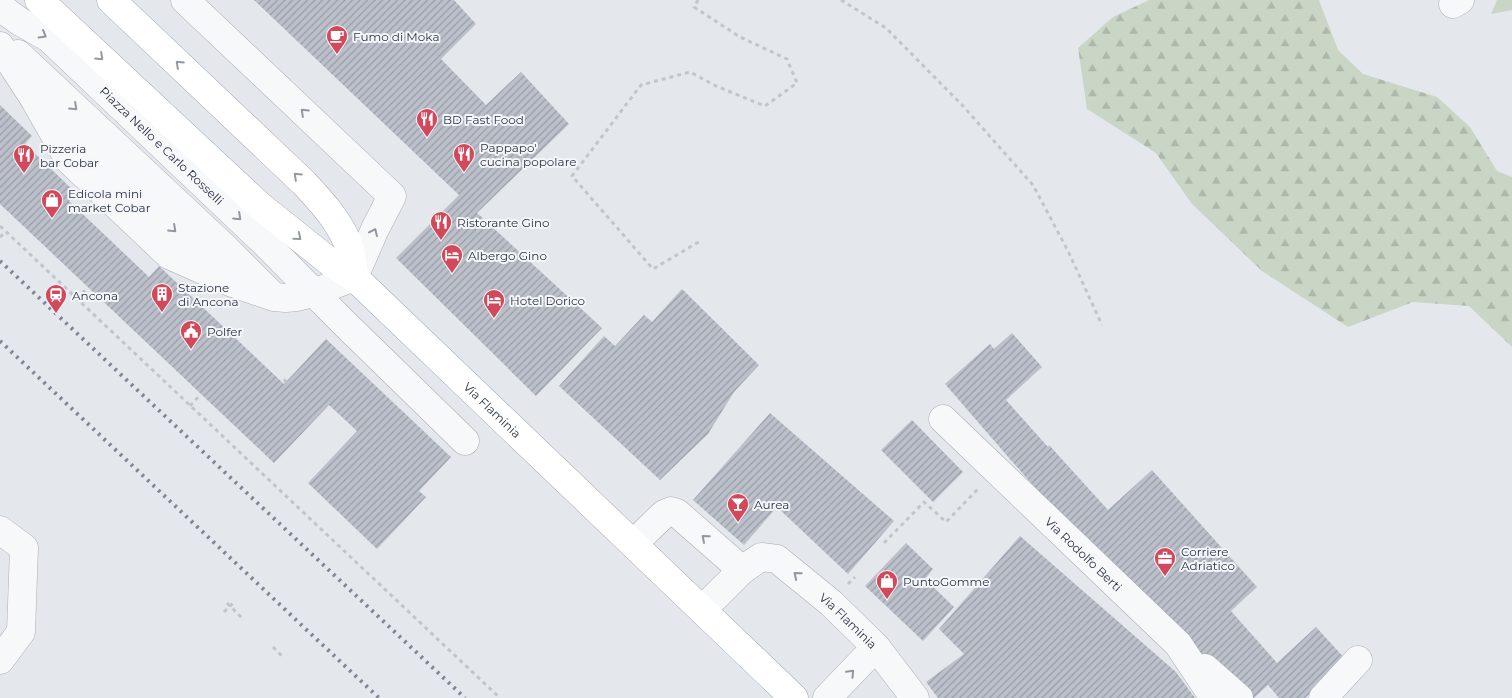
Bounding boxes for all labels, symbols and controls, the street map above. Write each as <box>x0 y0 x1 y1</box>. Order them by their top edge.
cafe icon: Fumo di Moka <box>325 24 349 55</box>
one-way arrow <box>37 28 46 38</box>
place label: Fumo di Moka <box>353 29 439 44</box>
one-way arrow <box>95 51 104 60</box>
one-way arrow <box>175 61 184 70</box>
street label: Piazza Nello e Carlo Rosselli <box>97 83 227 208</box>
one-way arrow <box>69 101 78 110</box>
restaurant icon: BD Fast Food <box>415 107 439 138</box>
one-way arrow <box>300 109 309 118</box>
place label: BD Fast Food <box>443 112 524 127</box>
place label: Pappapo' cucina popolare <box>480 140 577 169</box>
place label: Pizzeria bar Cobar <box>40 141 99 170</box>
restaurant icon: Pappapo' cucina popolare <box>452 142 476 173</box>
restaurant icon: Pizzeria bar Cobar <box>12 143 36 174</box>
one-way arrow <box>294 173 303 182</box>
place label: Edicola mini market Cobar <box>68 186 151 215</box>
shop icon: Edicola mini market Cobar <box>40 188 64 219</box>
restaurant icon: Ristorante Gino <box>429 210 453 241</box>
one-way arrow <box>232 211 241 220</box>
place label: Ristorante Gino <box>457 215 550 230</box>
one-way arrow <box>168 223 177 232</box>
one-way arrow <box>368 228 378 237</box>
one-way arrow <box>292 231 301 239</box>
hotel icon: Albergo Gino <box>440 243 464 274</box>
place label: Albergo Gino <box>468 248 547 263</box>
place label: Stazione di Ancona <box>178 280 239 309</box>
building icon: Stazione di Ancona <box>150 282 174 313</box>
station icon: Ancona <box>44 283 68 314</box>
place label: Ancona <box>72 288 118 303</box>
hotel icon: Hotel Dorico <box>482 288 506 319</box>
place label: Hotel Dorico <box>510 293 585 308</box>
public building icon: Polfer <box>179 319 203 350</box>
place label: Polfer <box>207 324 242 339</box>
street label: Via Flaminia <box>461 379 525 441</box>
bar icon: Aurea <box>726 492 750 523</box>
place label: Aurea <box>754 497 789 512</box>
street label: Via Rodolfo Berti <box>1042 514 1125 594</box>
one-way arrow <box>702 535 711 544</box>
place label: Corriere Adriatico <box>1181 544 1235 573</box>
office icon: Corriere Adriatico <box>1153 546 1177 577</box>
shop icon: PuntoGomme <box>875 569 899 600</box>
one-way arrow <box>794 573 803 581</box>
place label: PuntoGomme <box>903 574 989 589</box>
street label: Via Flaminia <box>817 589 880 651</box>
one-way arrow <box>845 669 854 678</box>

